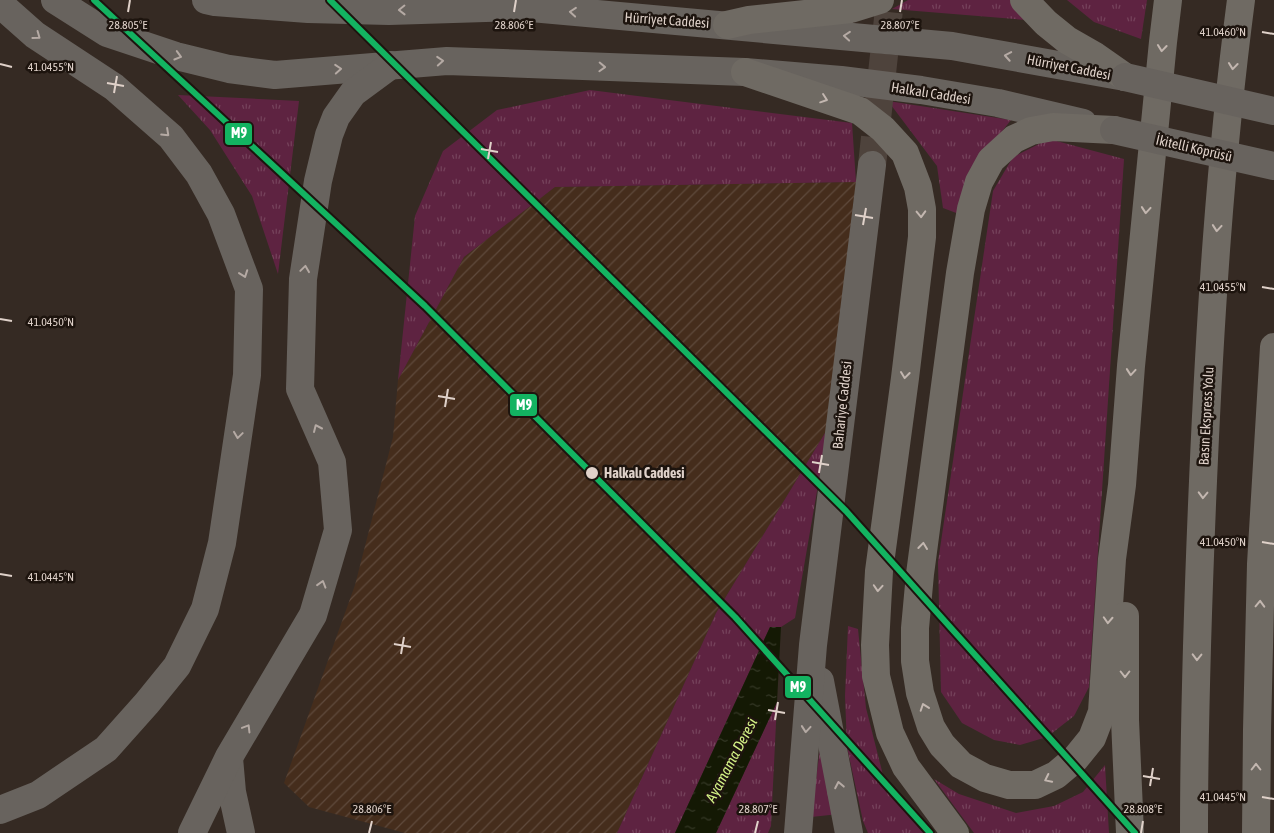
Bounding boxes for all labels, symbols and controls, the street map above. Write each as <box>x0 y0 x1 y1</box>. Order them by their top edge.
one-way arrow <box>398 5 406 16</box>
one-way arrow <box>569 7 577 18</box>
street label: Hürriyet Caddesi <box>624 9 710 31</box>
text: 28.805°E <box>109 18 147 32</box>
text: 28.806°E <box>495 18 533 32</box>
text: 28.807°E <box>881 18 919 32</box>
text: 41.0460°N <box>1200 25 1246 39</box>
one-way arrow <box>31 30 41 39</box>
one-way arrow <box>843 31 851 42</box>
one-way arrow <box>1157 45 1168 53</box>
one-way arrow <box>173 50 181 60</box>
one-way arrow <box>1004 51 1012 61</box>
street label: Hürriyet Caddesi <box>1026 51 1112 83</box>
one-way arrow <box>436 56 444 67</box>
text: 41.0455°N <box>28 60 74 74</box>
one-way arrow <box>599 62 607 72</box>
one-way arrow <box>1227 62 1238 70</box>
one-way arrow <box>334 64 342 75</box>
street label: Halkalı Caddesi <box>890 79 972 107</box>
one-way arrow <box>820 94 828 104</box>
line badge: M9 <box>224 122 253 146</box>
text: M9 <box>231 125 247 141</box>
one-way arrow <box>161 127 170 136</box>
street label: İkitelli Köprüsü <box>1154 131 1234 165</box>
one-way arrow <box>1141 206 1152 214</box>
one-way arrow <box>916 210 927 218</box>
one-way arrow <box>1212 224 1223 232</box>
one-way arrow <box>299 264 310 272</box>
one-way arrow <box>238 270 248 278</box>
text: 41.0455°N <box>1200 280 1246 294</box>
text: 41.0450°N <box>28 315 74 329</box>
street label: Bahariye Caddesi <box>829 360 855 450</box>
street label: Basın Ekspress Yolu <box>1195 366 1217 466</box>
one-way arrow <box>1126 368 1137 376</box>
one-way arrow <box>900 371 911 379</box>
line badge: M9 <box>509 393 538 417</box>
text: M9 <box>516 397 532 413</box>
one-way arrow <box>312 424 323 433</box>
one-way arrow <box>234 431 244 440</box>
marker: Halkalı Caddesi <box>584 465 600 481</box>
place label: Halkalı Caddesi <box>604 465 684 481</box>
one-way arrow <box>1197 491 1208 499</box>
text: 41.0450°N <box>1200 535 1246 549</box>
one-way arrow <box>918 542 928 551</box>
text: 41.0445°N <box>28 570 74 584</box>
one-way arrow <box>316 581 326 589</box>
one-way arrow <box>873 585 884 593</box>
one-way arrow <box>1255 600 1265 608</box>
one-way arrow <box>1102 617 1113 625</box>
one-way arrow <box>1192 654 1202 661</box>
one-way arrow <box>1120 670 1130 678</box>
line badge: M9 <box>784 675 812 699</box>
text: M9 <box>790 679 806 695</box>
one-way arrow <box>920 704 930 712</box>
water label: Ayamama Deresi <box>701 715 761 806</box>
one-way arrow <box>241 724 251 733</box>
one-way arrow <box>801 725 812 733</box>
one-way arrow <box>1251 763 1261 770</box>
one-way arrow <box>1044 772 1053 783</box>
one-way arrow <box>835 781 845 790</box>
text: 41.0445°N <box>1200 790 1246 804</box>
text: 28.806°E <box>353 802 391 816</box>
text: 28.807°E <box>739 802 777 816</box>
text: 28.808°E <box>1124 802 1162 816</box>

